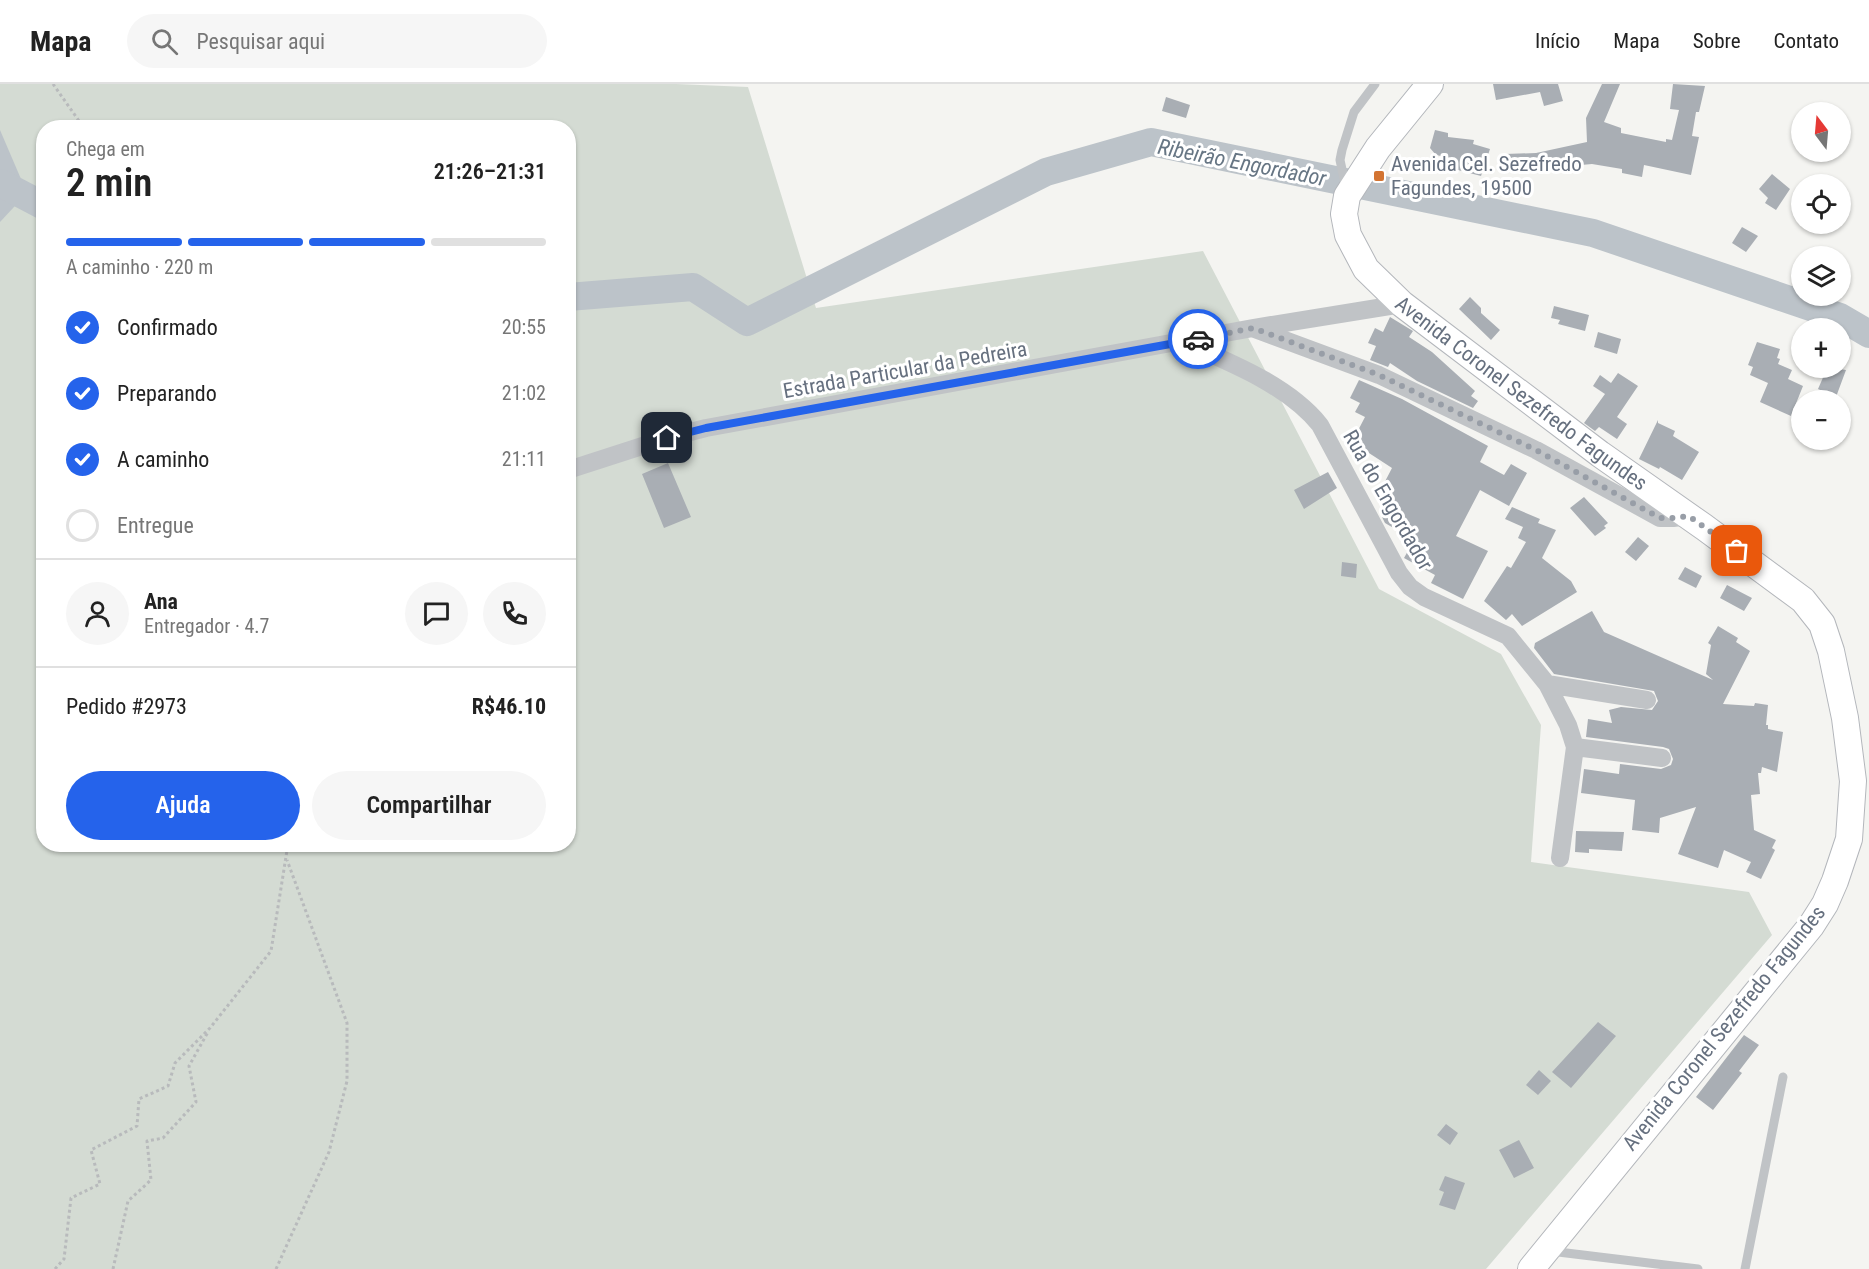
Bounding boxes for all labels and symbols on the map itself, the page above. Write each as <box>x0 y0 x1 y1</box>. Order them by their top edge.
north arrow <box>1791 102 1851 162</box>
water label: Ribeirão Engordador <box>1156 134 1329 191</box>
place label: Avenida Cel. Sezefredo Fagundes, 19500 <box>1391 152 1582 200</box>
marker: Avenida Cel. Sezefredo Fagundes, 19500 <box>1372 169 1386 183</box>
street label: Avenida Coronel Sezefredo Fagundes <box>1391 291 1652 495</box>
courier <box>1168 309 1228 369</box>
street label: Estrada Particular da Pedreira <box>781 337 1029 403</box>
pin <box>641 412 692 463</box>
street label: Rua do Engordador <box>1338 426 1438 574</box>
pin <box>1711 525 1762 576</box>
street label: Avenida Coronel Sezefredo Fagundes <box>1618 901 1830 1155</box>

